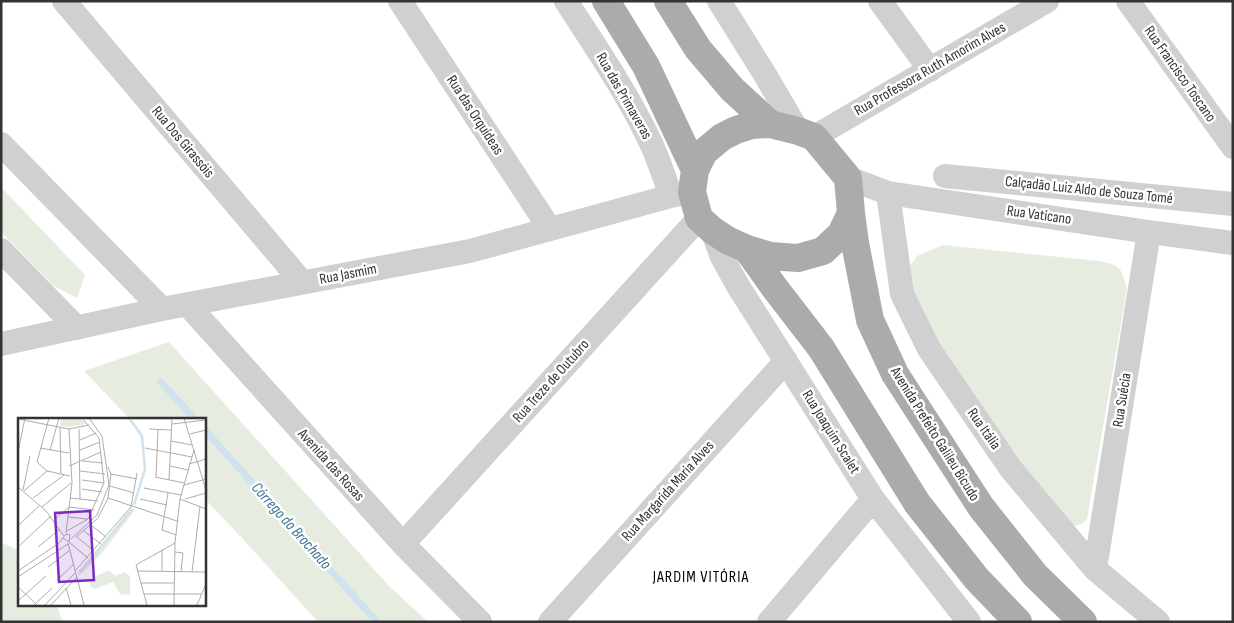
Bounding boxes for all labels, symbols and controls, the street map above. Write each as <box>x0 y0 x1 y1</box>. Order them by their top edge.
street label: Rua Professora Ruth Amorim Alves <box>851 18 1009 120</box>
street label: Rua Francisco Toscano <box>1140 22 1220 126</box>
street label: Rua das Primaveras <box>592 49 656 143</box>
street label: Rua das Orquídeas <box>442 72 508 158</box>
street label: Rua Dos Girassóis <box>147 102 219 182</box>
street label: Calçadão Luiz Aldo de Souza Tomé <box>1004 172 1174 208</box>
street label: Rua Vaticano <box>1005 201 1073 229</box>
street label: Rua Jasmim <box>318 259 378 289</box>
street label: Rua Treze de Outubro <box>509 335 593 427</box>
street label: Avenida Prefeito Galileu Bicudo <box>885 363 984 505</box>
street label: Rua Suécia <box>1108 371 1136 428</box>
street label: Rua Joaquim Scalet <box>798 387 864 478</box>
street label: Rua Itália <box>963 405 1005 454</box>
inset map <box>18 418 205 606</box>
street label: Avenida das Rosas <box>293 424 368 505</box>
street label: Rua Margarida Maria Alves <box>618 437 718 545</box>
water label: Córrego do Brochado <box>247 479 335 574</box>
district label: JARDIM VITÓRIA <box>652 568 749 587</box>

